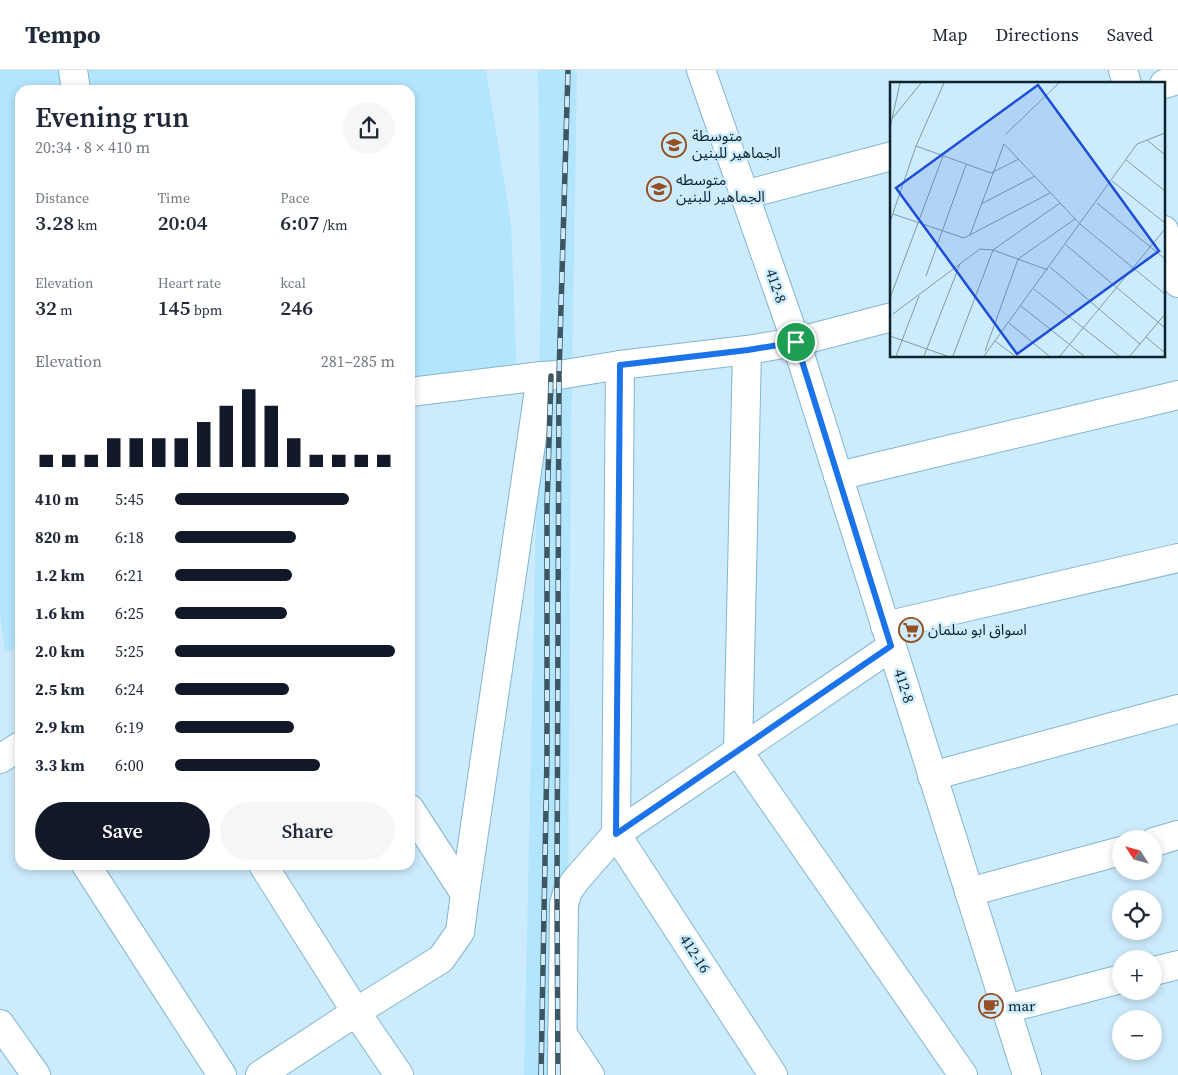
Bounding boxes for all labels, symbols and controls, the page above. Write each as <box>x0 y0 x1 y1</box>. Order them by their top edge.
text: Tempo <box>25 18 101 51</box>
text: Map <box>932 22 968 47</box>
text: Directions <box>996 22 1079 47</box>
text: Saved <box>1107 22 1153 47</box>
inset map <box>890 82 1166 358</box>
text: Evening run <box>35 98 189 136</box>
button: share <box>343 102 395 154</box>
place label: متوسطة الجماهير للبنين <box>692 125 781 163</box>
school or university icon: متوسطة الجماهير للبنين <box>661 132 687 158</box>
text: 20:34 · 8 × 410 m <box>35 136 150 158</box>
place label: متوسطه الجماهير للبنين <box>676 169 765 207</box>
school or university icon: متوسطه الجماهير للبنين <box>646 176 672 202</box>
text: Distance <box>35 188 89 208</box>
text: Time <box>158 188 190 208</box>
text: Pace <box>280 188 310 208</box>
text: 3.28 <box>35 208 74 237</box>
text: 20:04 <box>158 208 208 237</box>
text: 6:07 <box>280 208 319 237</box>
text: km <box>74 215 98 235</box>
text: /km <box>319 215 348 235</box>
street label: 412-8 <box>761 266 792 306</box>
text: Elevation <box>35 273 93 293</box>
text: Heart rate <box>158 273 221 293</box>
text: kcal <box>280 273 306 293</box>
text: 32 <box>35 293 57 322</box>
text: 145 <box>158 293 190 322</box>
text: 246 <box>280 293 313 322</box>
text: m <box>57 300 73 320</box>
text: bpm <box>190 300 222 320</box>
pin <box>775 321 817 363</box>
icon: arrive <box>782 328 810 356</box>
text: Elevation <box>35 350 102 372</box>
text: 281–285 m <box>321 350 395 372</box>
text: 410 m <box>35 488 79 510</box>
text: 5:45 <box>115 488 144 510</box>
text: 820 m <box>35 526 79 548</box>
text: 6:18 <box>115 526 144 548</box>
text: 1.2 km <box>35 564 85 586</box>
text: 6:21 <box>115 564 144 586</box>
text: 1.6 km <box>35 602 85 624</box>
text: 6:25 <box>115 602 144 624</box>
supermarket icon: اسواق ابو سلمان <box>898 617 924 643</box>
place label: اسواق ابو سلمان <box>928 619 1027 640</box>
text: 2.0 km <box>35 640 85 662</box>
text: 5:25 <box>115 640 144 662</box>
street label: 412-8 <box>889 666 920 706</box>
text: 2.5 km <box>35 678 85 700</box>
text: 6:24 <box>115 678 144 700</box>
text: 2.9 km <box>35 716 85 738</box>
text: 6:19 <box>115 716 144 738</box>
text: 3.3 km <box>35 754 85 776</box>
text: 6:00 <box>115 754 144 776</box>
button: Save <box>35 802 210 860</box>
button: Share <box>220 802 395 860</box>
north arrow <box>1112 830 1162 880</box>
map controls <box>1112 830 1162 1060</box>
button: locate <box>1112 890 1162 940</box>
street label: 412-16 <box>675 930 716 977</box>
button: + <box>1112 950 1162 1000</box>
cafe icon: mar <box>978 993 1004 1019</box>
place label: mar <box>1008 995 1036 1016</box>
button: − <box>1112 1010 1162 1060</box>

